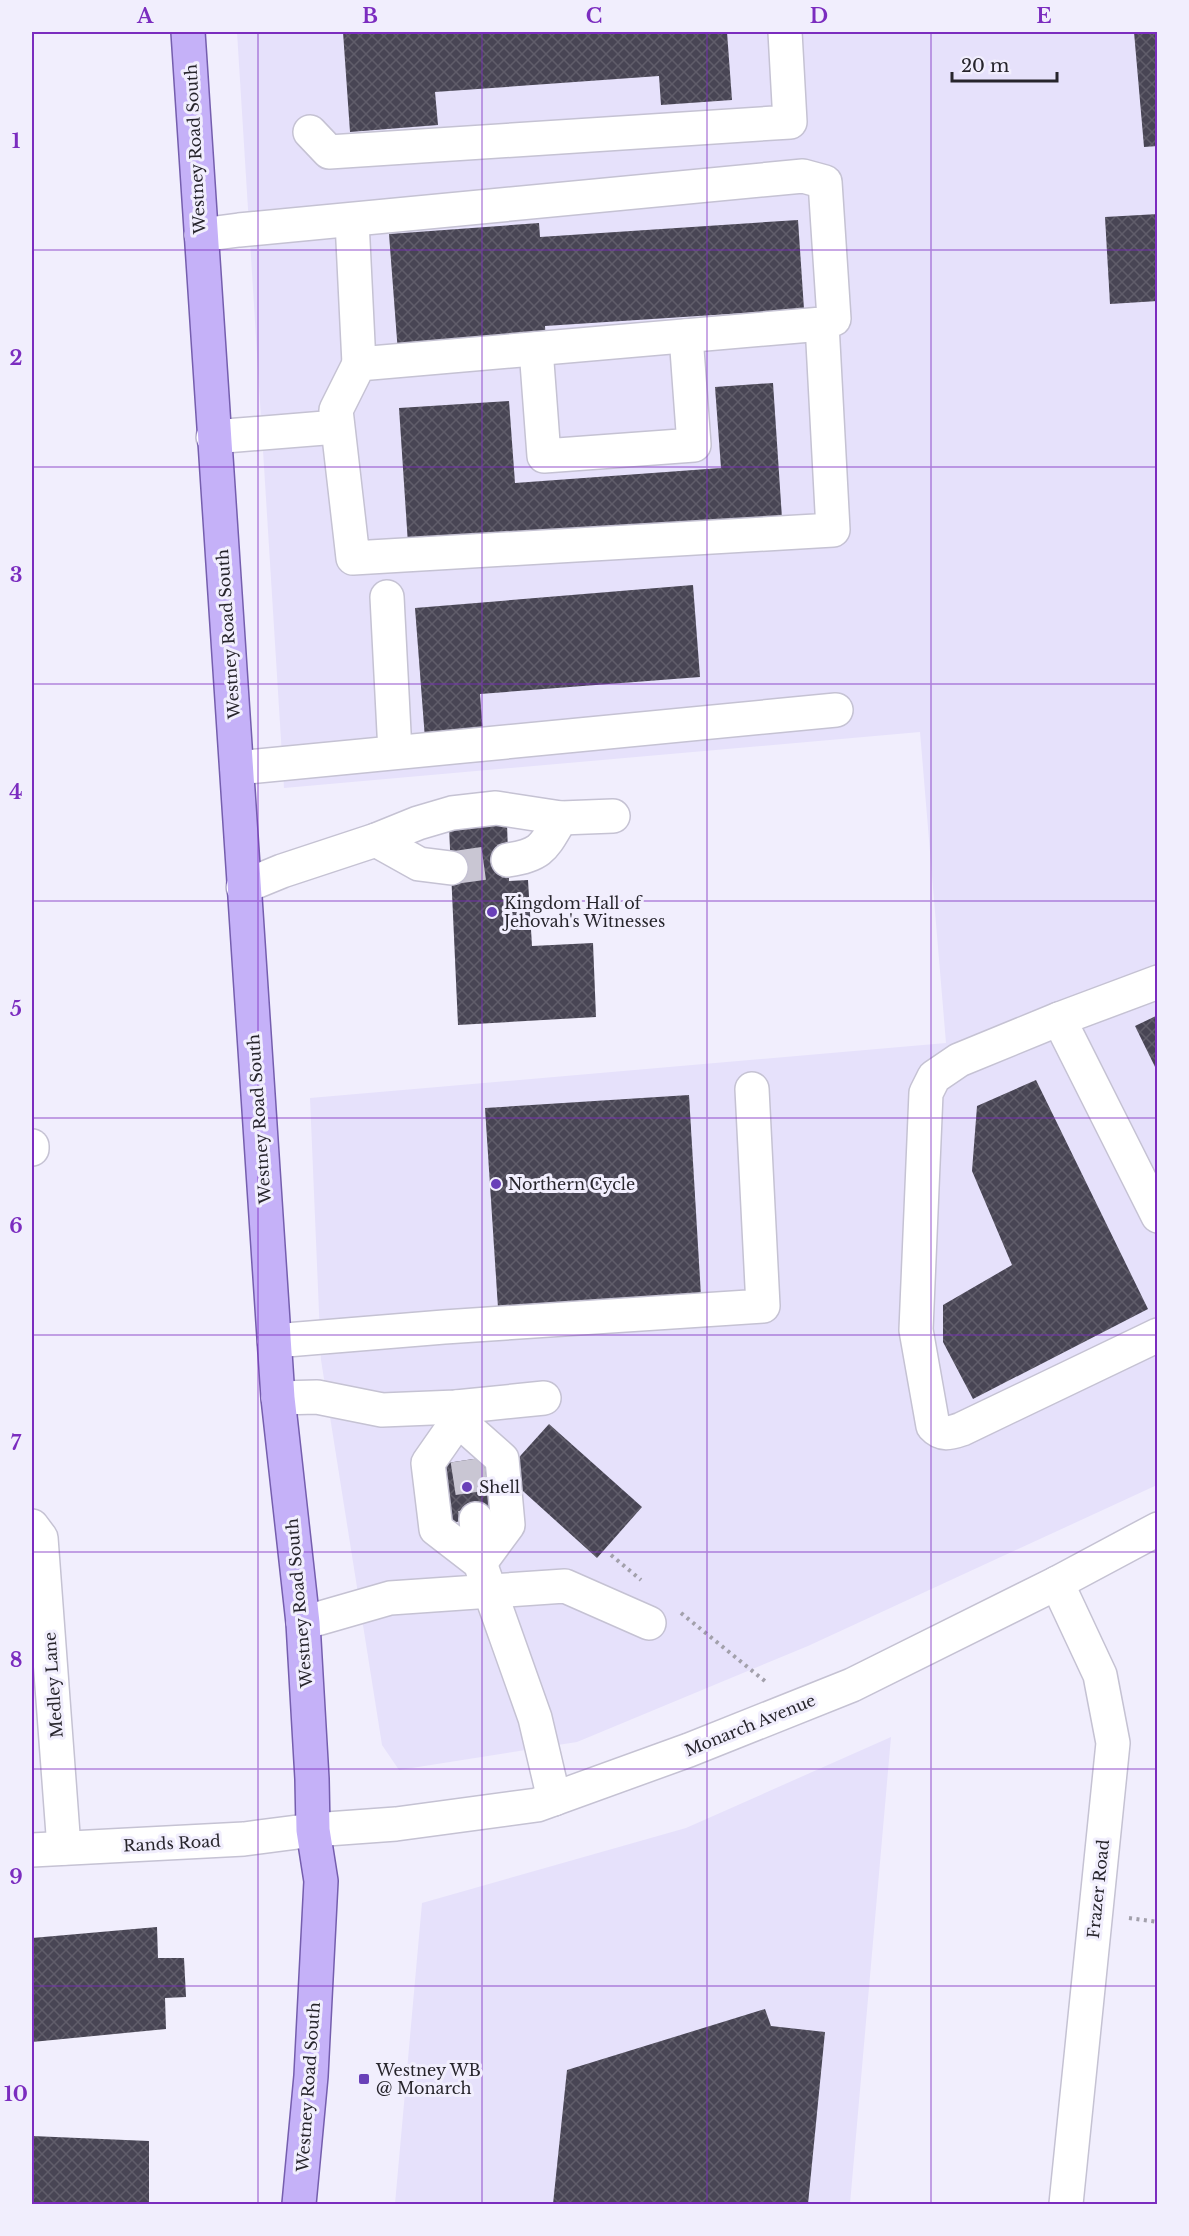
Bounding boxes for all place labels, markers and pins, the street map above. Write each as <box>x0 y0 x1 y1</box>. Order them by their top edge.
place label: Kingdom Hall of Jehovah's Witnesses <box>502 893 665 931</box>
marker: Kingdom Hall of Jehovah's Witnesses <box>485 905 499 919</box>
place label: Northern Cycle <box>508 1174 635 1194</box>
marker: Northern Cycle <box>489 1177 503 1191</box>
place label: Shell <box>479 1477 520 1497</box>
marker: Shell <box>460 1480 474 1494</box>
place label: Westney WB @ Monarch <box>375 2060 481 2098</box>
marker: Westney WB @ Monarch <box>357 2072 371 2086</box>

